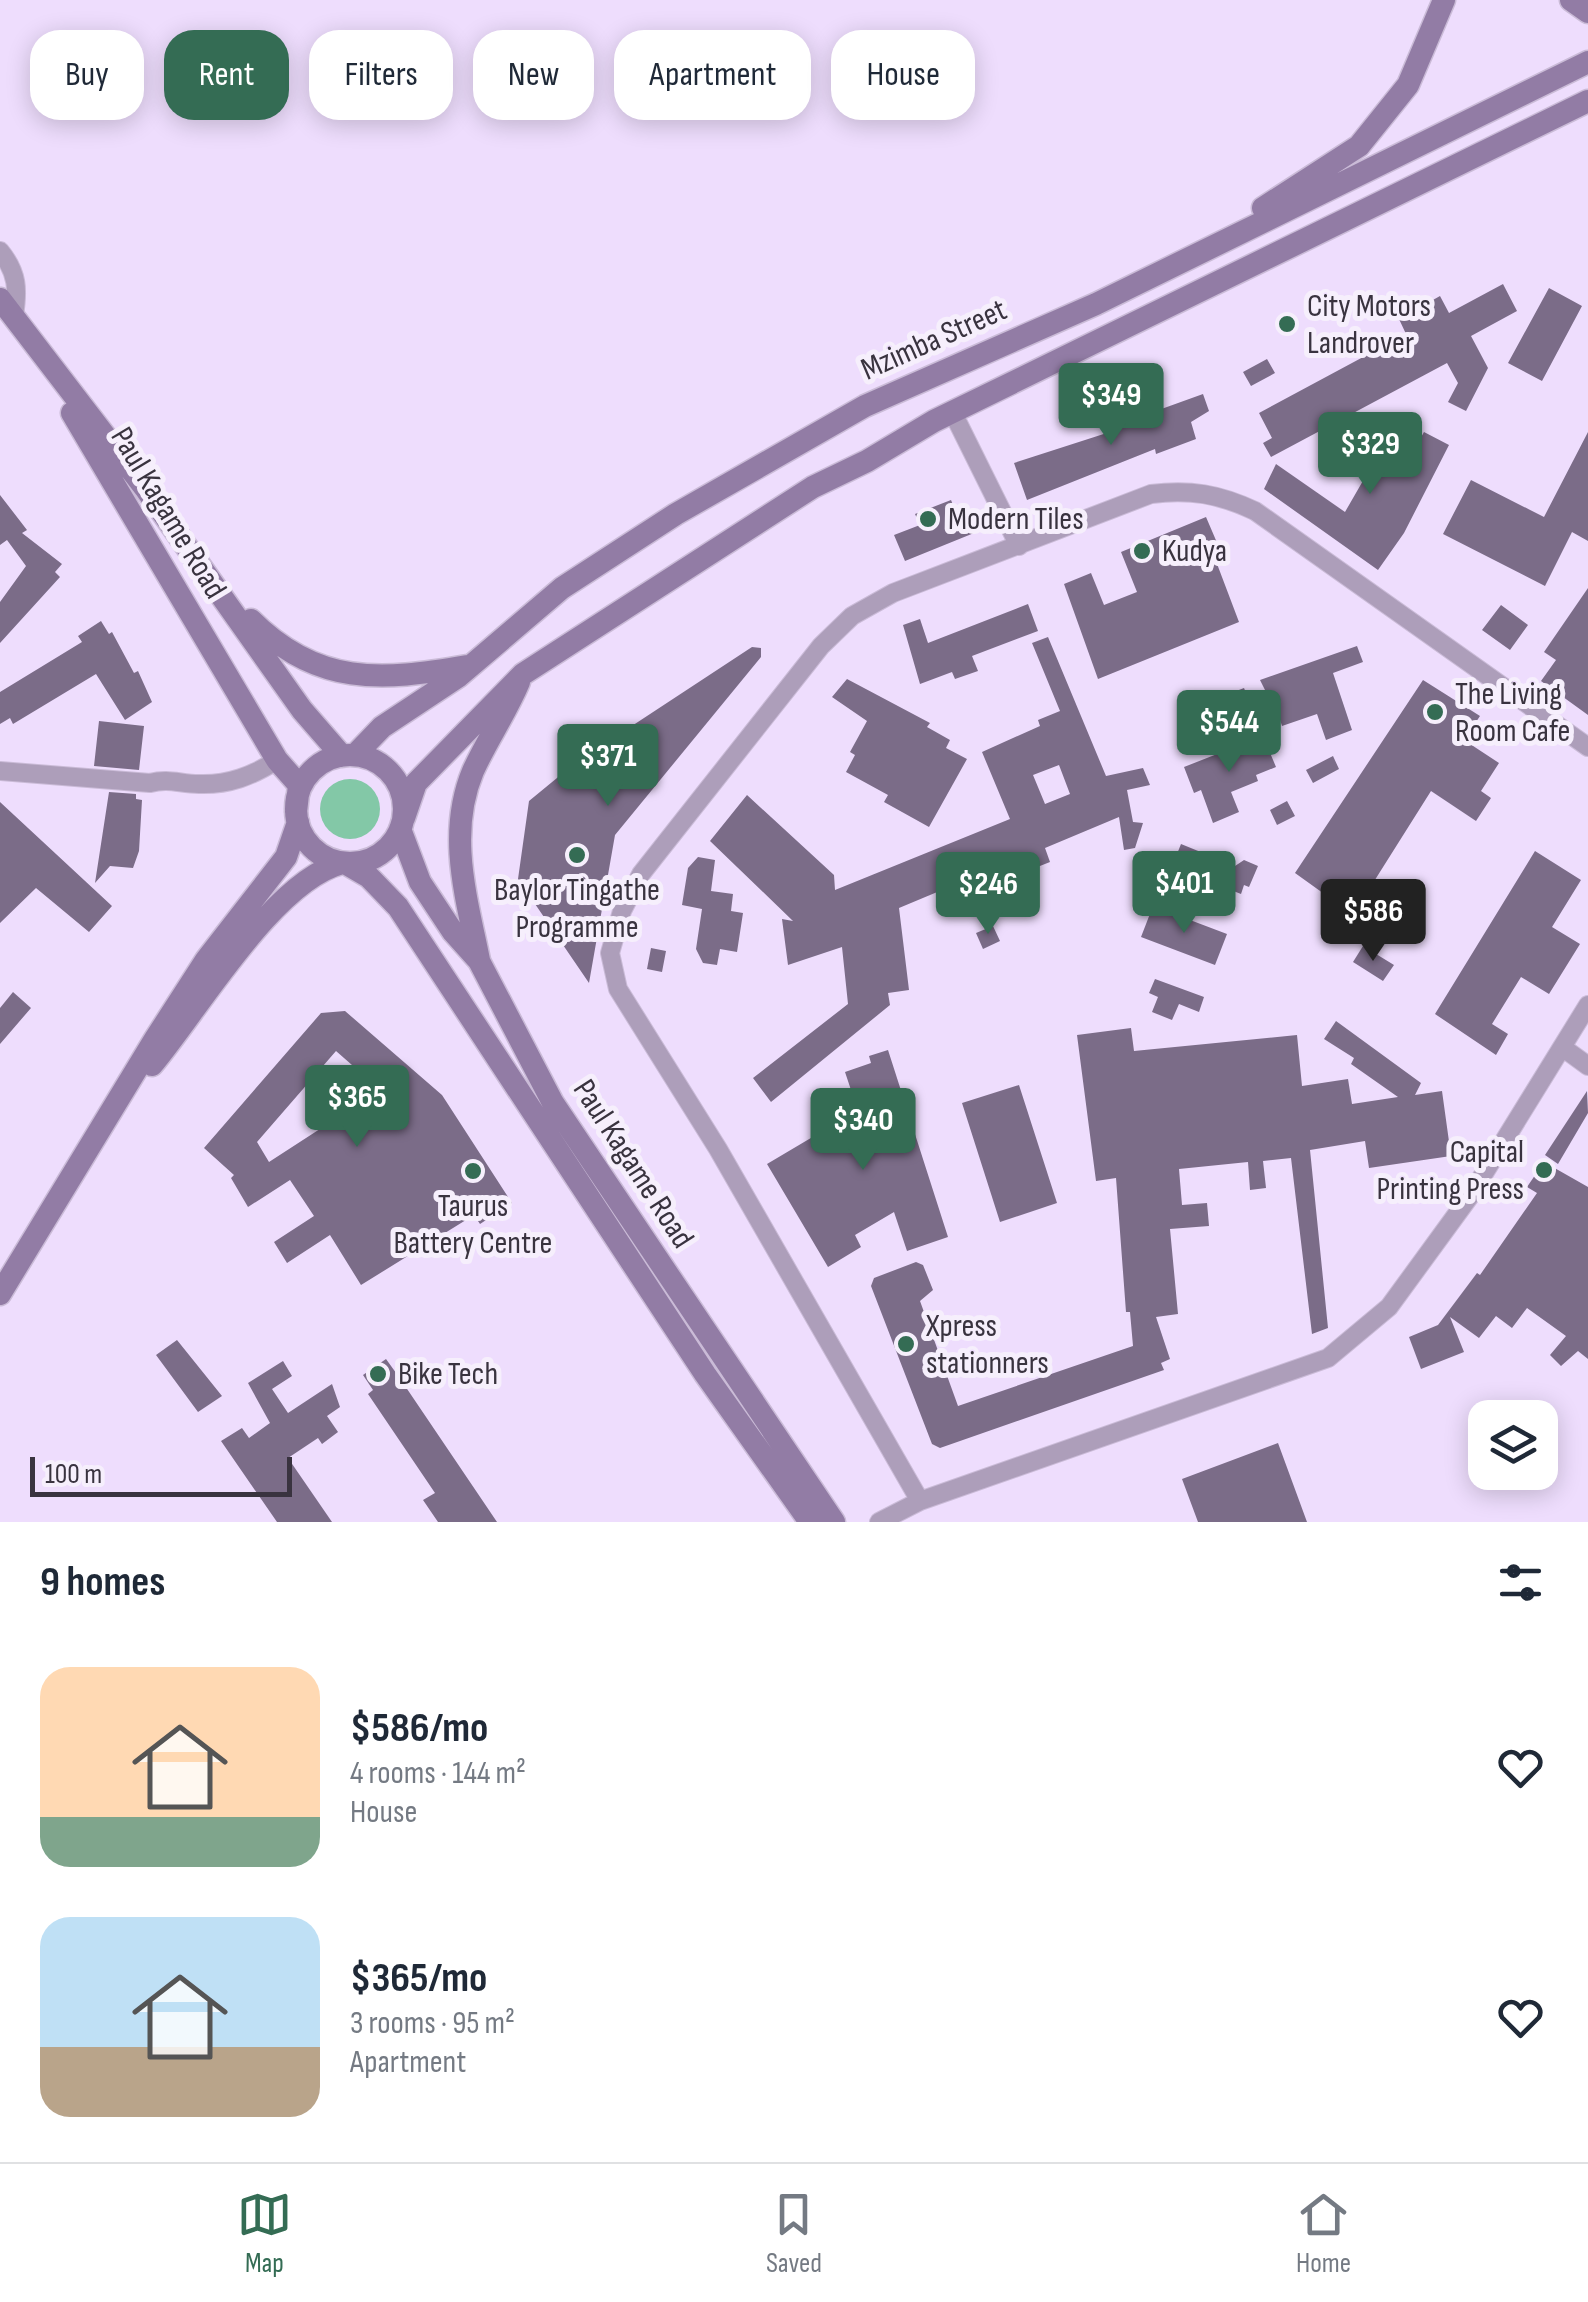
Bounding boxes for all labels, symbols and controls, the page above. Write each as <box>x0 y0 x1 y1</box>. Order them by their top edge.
chip: Buy <box>30 30 144 120</box>
chip: Rent <box>164 30 289 120</box>
chip: Filters <box>309 30 453 120</box>
chip: New <box>473 30 594 120</box>
chip: Apartment <box>614 30 811 120</box>
chip: House <box>831 30 975 120</box>
place label: City Motors Landrover <box>1307 287 1431 363</box>
street label: Mzimba Street <box>855 291 1013 389</box>
marker: City Motors Landrover <box>1276 313 1298 335</box>
pin: $349 <box>1052 363 1170 448</box>
text: $349 <box>1081 376 1141 415</box>
pin: $329 <box>1311 412 1429 497</box>
street label: Paul Kagame Road <box>102 420 234 606</box>
text: $329 <box>1340 425 1400 464</box>
place label: Modern Tiles <box>948 500 1084 539</box>
marker: Modern Tiles <box>917 508 939 530</box>
place label: Kudya <box>1162 532 1227 571</box>
marker: Kudya <box>1131 540 1153 562</box>
place label: The Living Room Cafe <box>1455 675 1570 751</box>
pin: $544 <box>1170 690 1288 775</box>
marker: The Living Room Cafe <box>1424 701 1446 723</box>
text: $544 <box>1199 703 1259 742</box>
pin: $371 <box>549 724 667 809</box>
text: $371 <box>579 737 637 776</box>
marker: Baylor Tingathe Programme <box>566 844 588 866</box>
pin: $401 <box>1125 851 1243 936</box>
pin: $246 <box>929 852 1047 937</box>
text: $401 <box>1154 864 1214 903</box>
text: $246 <box>958 865 1018 904</box>
place label: Baylor Tingathe Programme <box>494 871 660 947</box>
pin: $586 <box>1314 879 1432 964</box>
text: $586 <box>1343 892 1403 931</box>
pin: $365 <box>298 1065 416 1150</box>
street label: Paul Kagame Road <box>564 1072 702 1256</box>
text: $365 <box>327 1078 387 1117</box>
pin: $340 <box>804 1088 922 1173</box>
text: $340 <box>833 1101 893 1140</box>
place label: Capital Printing Press <box>1377 1133 1524 1209</box>
marker: Capital Printing Press <box>1533 1159 1555 1181</box>
marker: Taurus Battery Centre <box>462 1160 484 1182</box>
place label: Taurus Battery Centre <box>394 1187 552 1263</box>
place label: Xpress stationners <box>925 1307 1049 1383</box>
marker: Xpress stationners <box>895 1333 917 1355</box>
place label: Bike Tech <box>398 1355 498 1394</box>
marker: Bike Tech <box>367 1363 389 1385</box>
map controls <box>1468 1400 1558 1490</box>
button: layers <box>1468 1400 1558 1490</box>
scale bar <box>30 1452 292 1496</box>
text: 100 m <box>45 1458 102 1491</box>
icon: filters <box>1493 1555 1548 1610</box>
text: 9 homes <box>40 1557 165 1608</box>
text: $586/mo <box>350 1703 488 1754</box>
icon: home <box>120 1707 240 1827</box>
icon: heart <box>1493 1740 1548 1795</box>
text: 4 rooms · 144 m² <box>350 1754 526 1793</box>
text: House <box>350 1793 417 1832</box>
text: $365/mo <box>350 1953 487 2004</box>
icon: home <box>120 1957 240 2077</box>
icon: heart <box>1493 1990 1548 2045</box>
text: 3 rooms · 95 m² <box>350 2004 515 2043</box>
text: Apartment <box>350 2043 466 2082</box>
tab: Map <box>237 2187 292 2280</box>
tab: Saved <box>766 2187 822 2280</box>
tab: Home <box>1296 2187 1351 2280</box>

